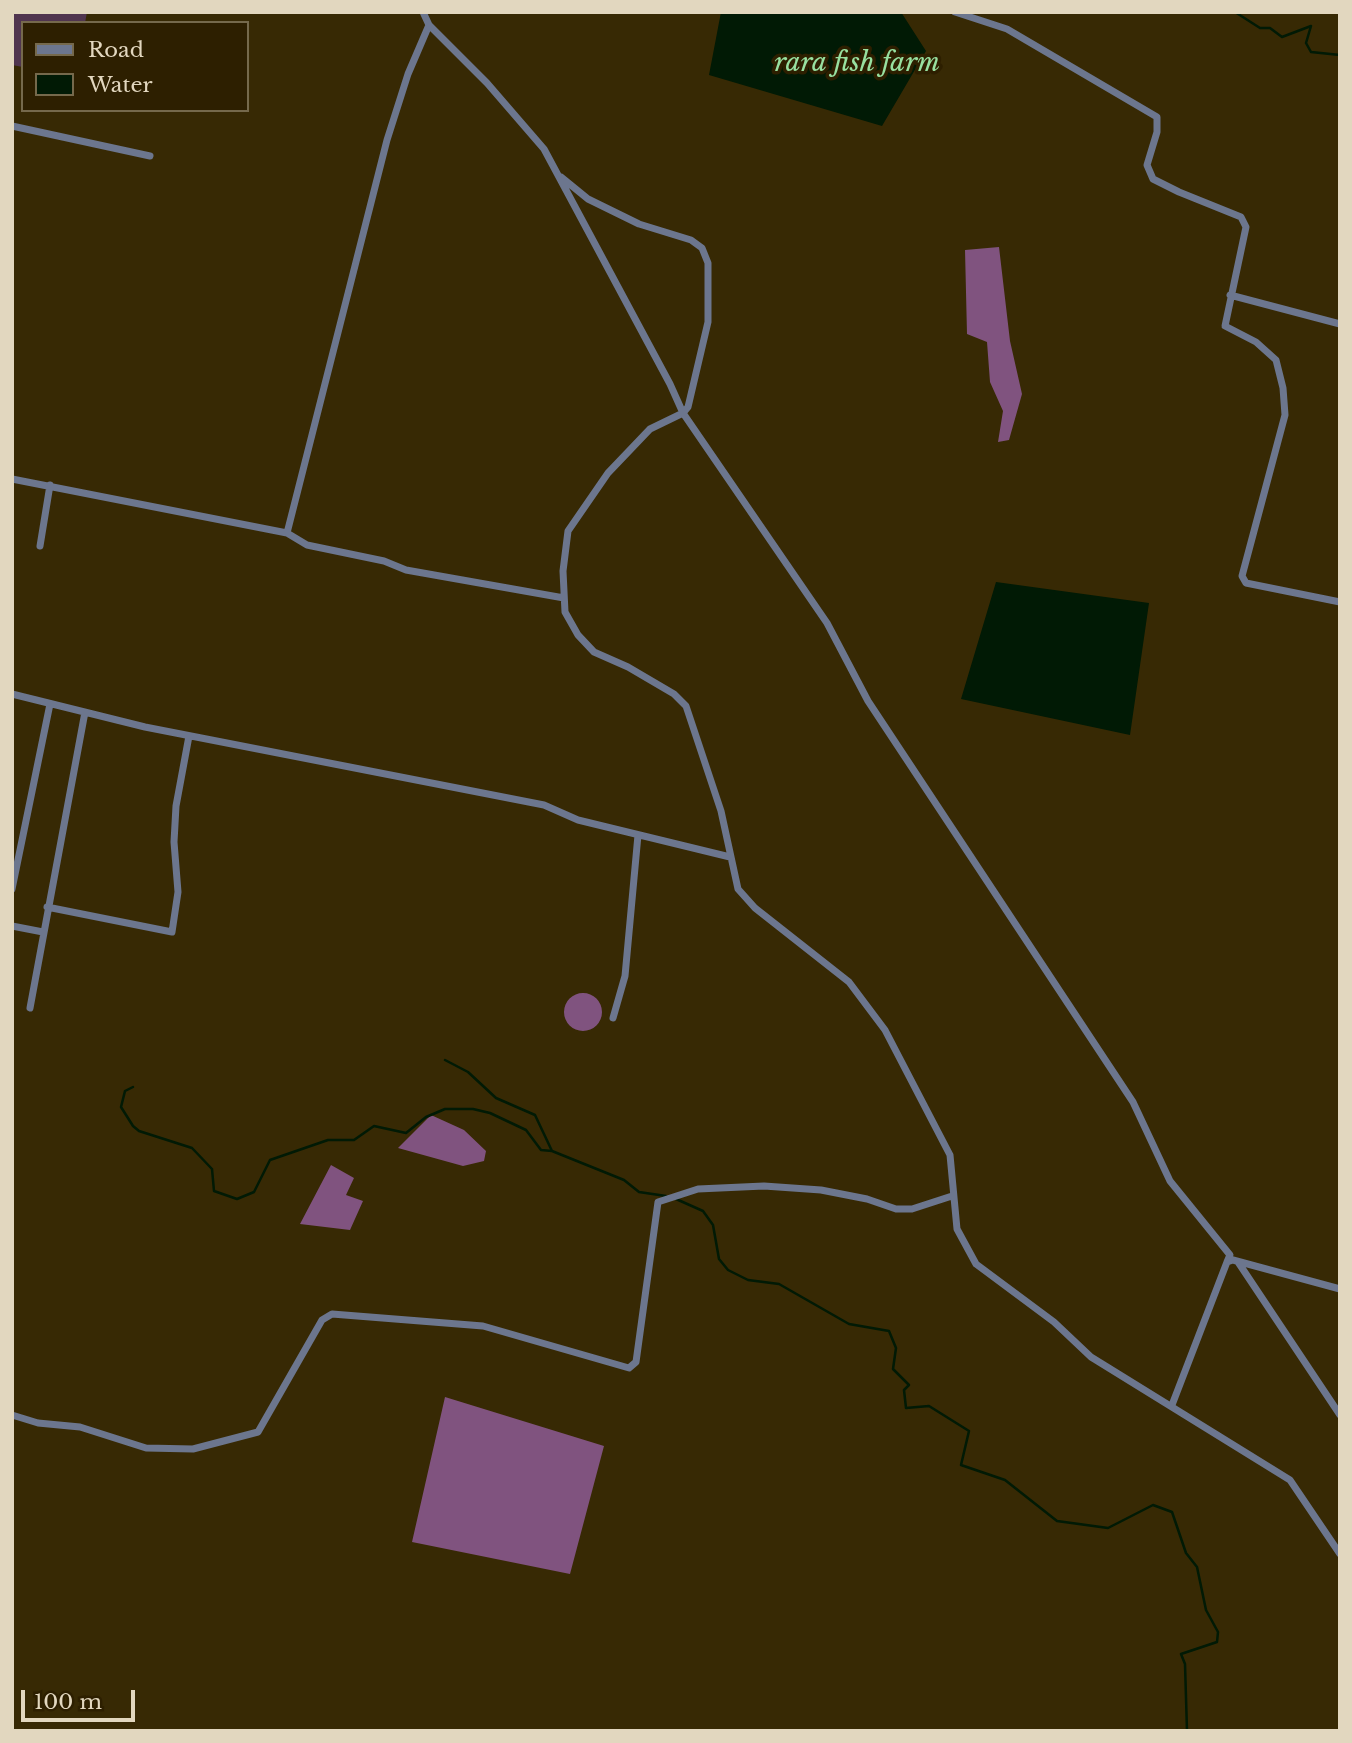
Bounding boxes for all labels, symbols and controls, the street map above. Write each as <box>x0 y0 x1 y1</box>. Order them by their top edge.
legend <box>21 21 248 112</box>
text: Road <box>88 37 144 63</box>
water label: rara fish farm <box>774 48 940 80</box>
text: Water <box>88 72 152 98</box>
scale bar <box>24 1676 138 1720</box>
text: 100 m <box>34 1689 102 1715</box>

